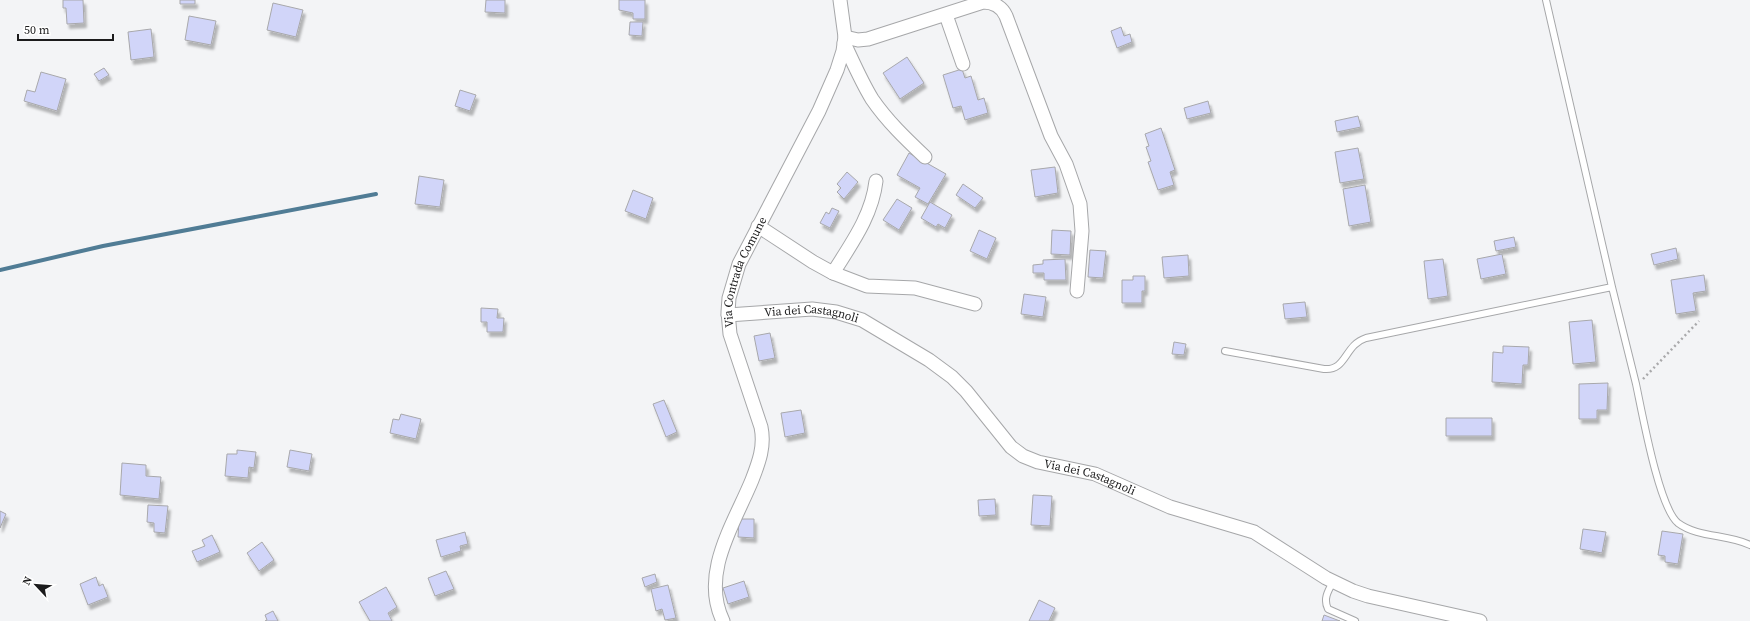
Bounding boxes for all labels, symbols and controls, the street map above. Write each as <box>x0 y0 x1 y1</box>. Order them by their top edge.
scale bar <box>18 16 113 42</box>
text: 50 m <box>24 22 50 38</box>
street label: Via Contrada Comune <box>720 214 770 328</box>
street label: Via dei Castagnoli <box>764 301 861 327</box>
street label: Via dei Castagnoli <box>1042 455 1138 499</box>
north arrow <box>16 565 56 605</box>
text: N <box>19 574 36 588</box>

